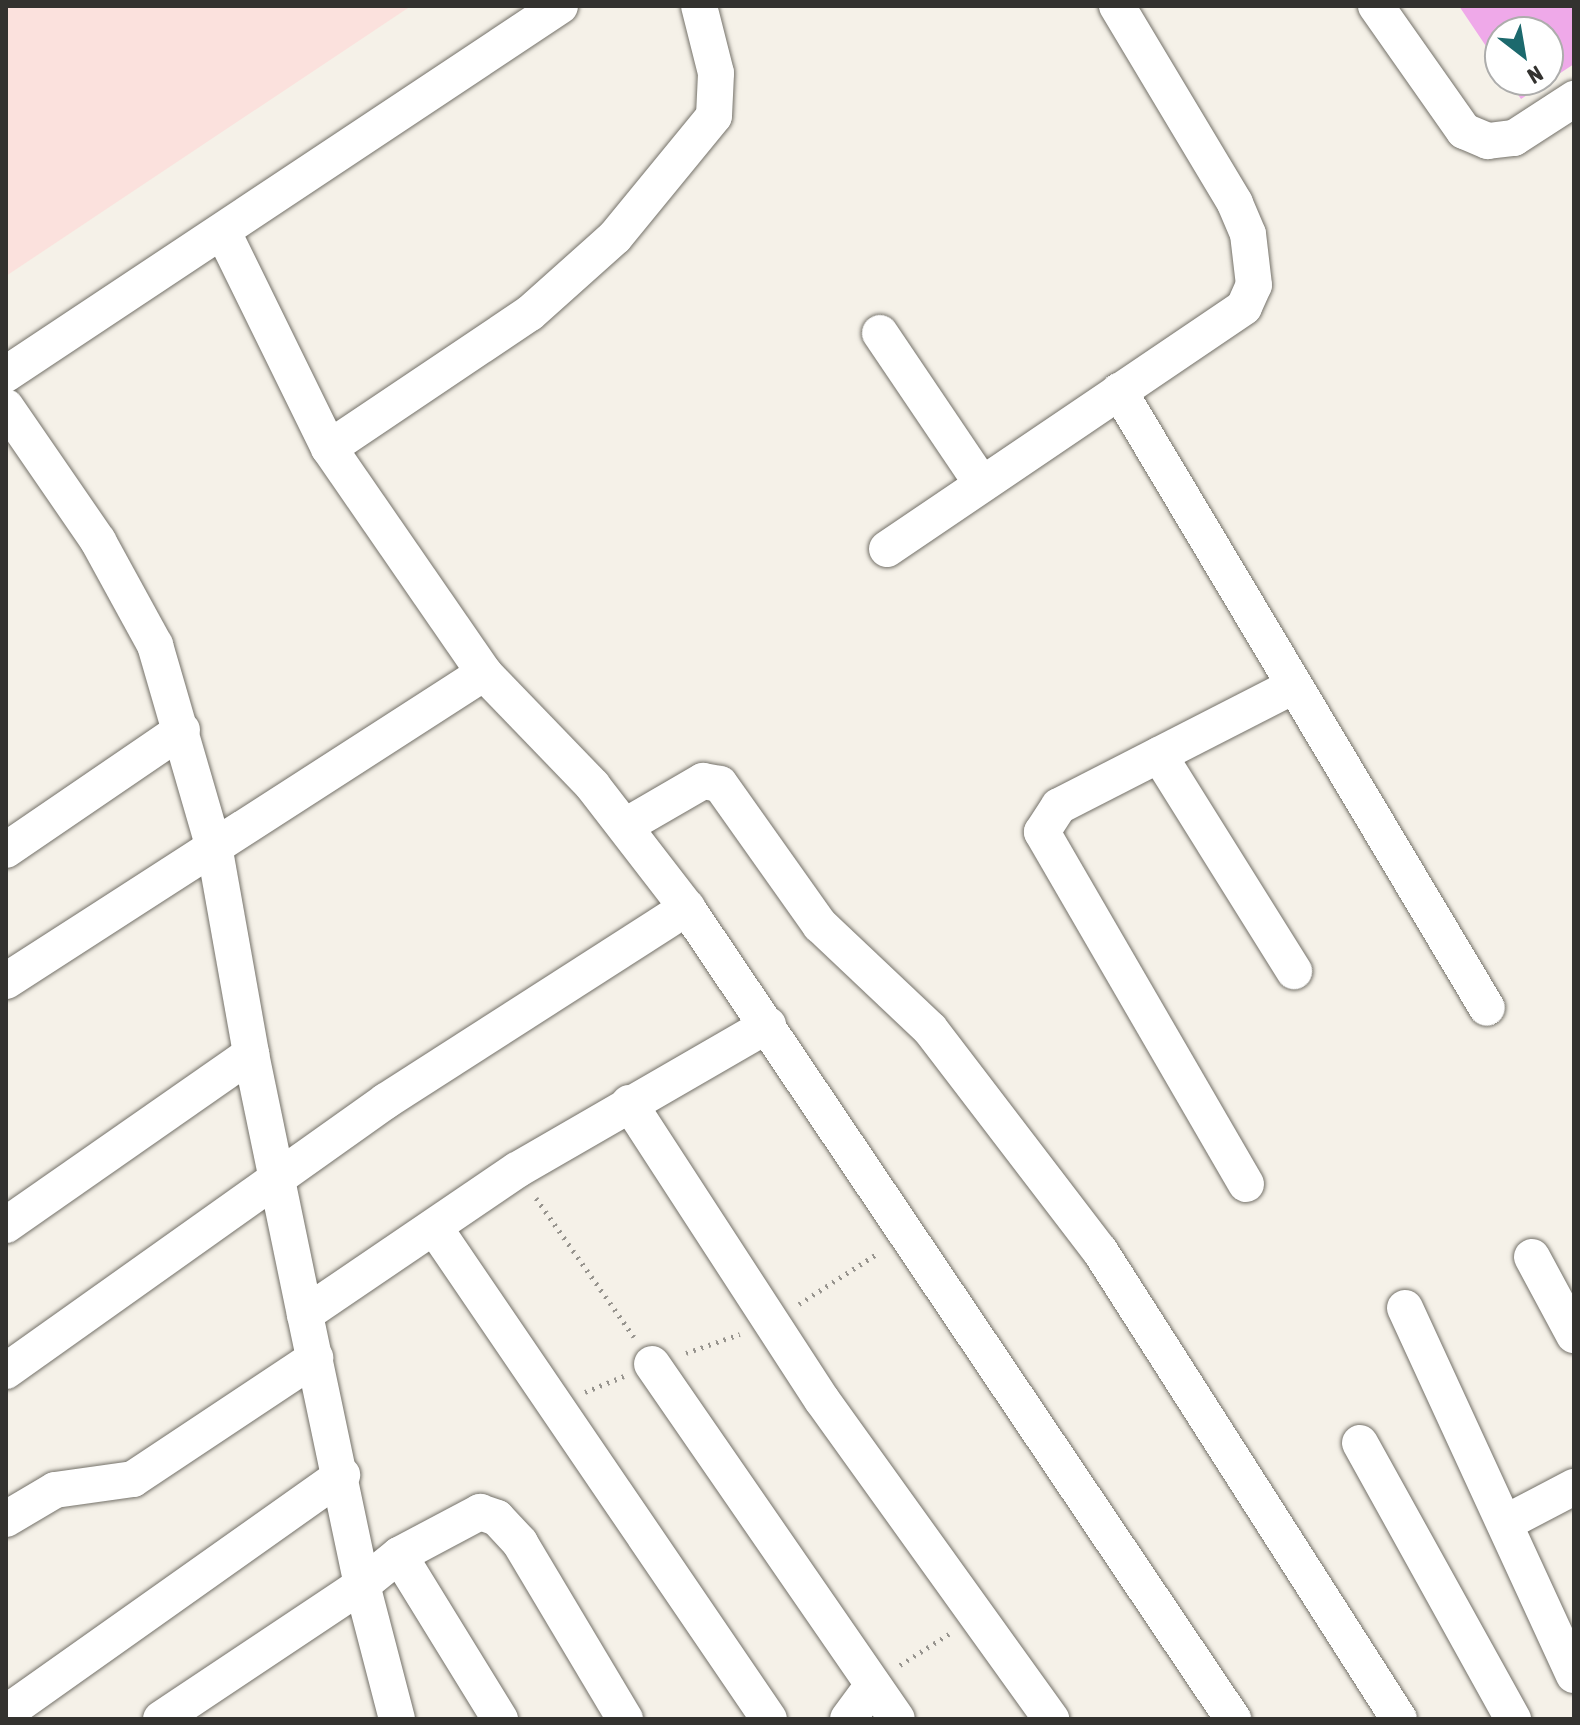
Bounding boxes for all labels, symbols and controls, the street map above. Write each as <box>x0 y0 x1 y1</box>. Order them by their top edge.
north arrow <box>1484 16 1564 96</box>
text: N <box>1523 60 1548 89</box>

